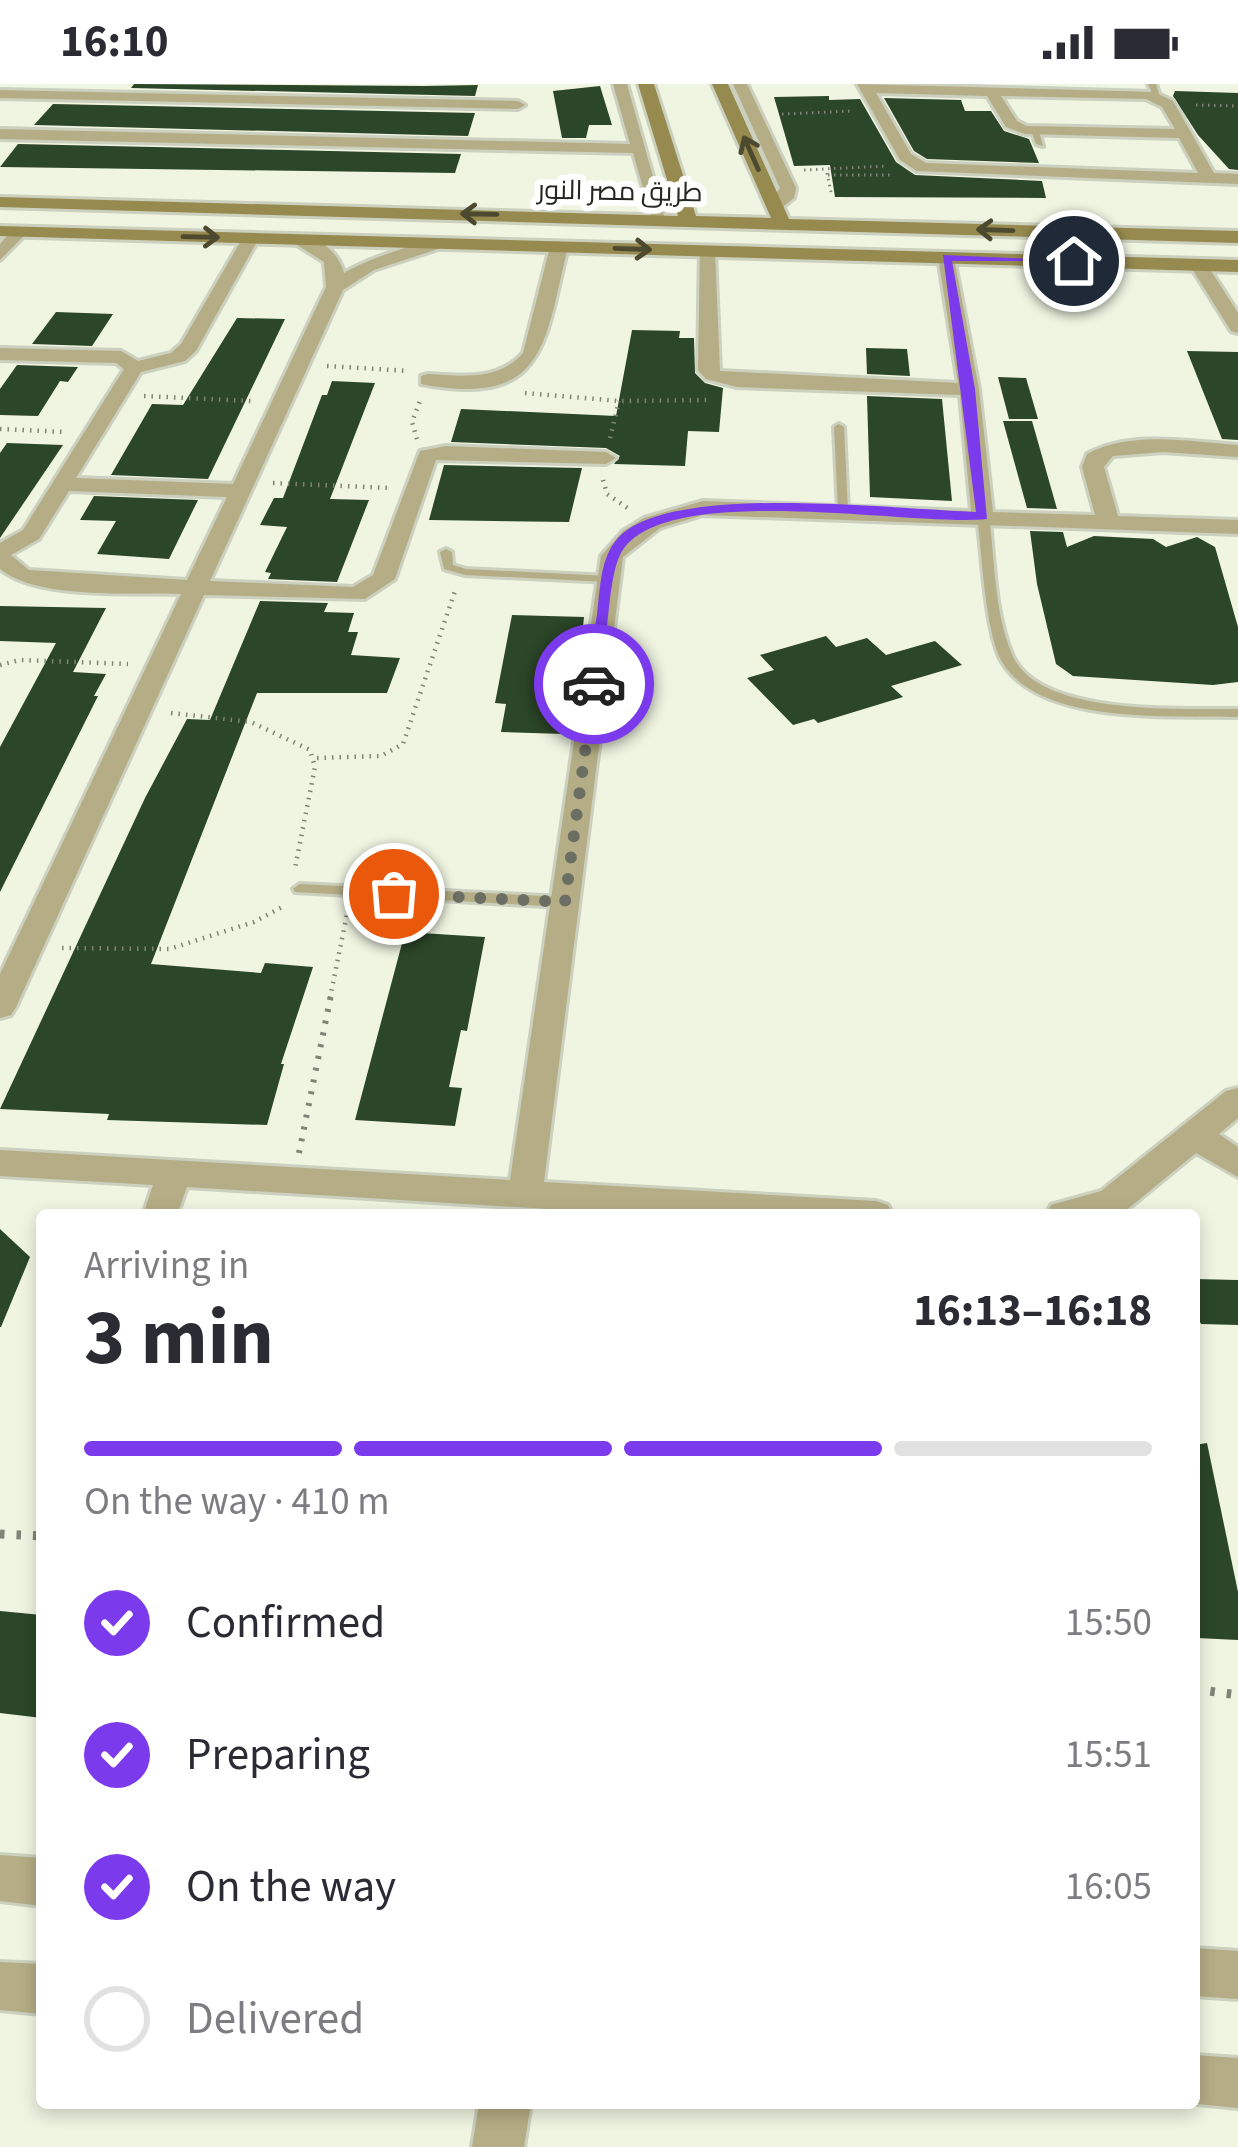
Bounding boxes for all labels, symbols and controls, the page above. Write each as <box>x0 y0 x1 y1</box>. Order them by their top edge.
text: 16:10 <box>60 10 169 74</box>
one-way arrow <box>739 136 761 172</box>
street label: طريق مصر النور <box>535 171 703 212</box>
one-way arrow <box>460 203 499 226</box>
pin <box>1023 210 1125 312</box>
one-way arrow <box>976 218 1015 241</box>
one-way arrow <box>181 225 220 248</box>
icon: home <box>1041 228 1107 294</box>
one-way arrow <box>613 237 652 260</box>
courier <box>534 624 654 744</box>
icon: car <box>561 651 627 717</box>
pin <box>343 843 445 945</box>
icon: bag <box>361 861 427 927</box>
text: Arriving in <box>84 1238 249 1294</box>
text: 16:13–16:18 <box>913 1279 1152 1343</box>
text: 3 min <box>84 1283 274 1394</box>
text: On the way · 410 m <box>84 1474 390 1530</box>
icon: check <box>84 1590 150 1656</box>
text: Confirmed <box>186 1591 385 1655</box>
text: 15:50 <box>1065 1595 1152 1651</box>
icon: check <box>84 1722 150 1788</box>
text: Preparing <box>186 1723 370 1787</box>
text: 15:51 <box>1065 1727 1152 1783</box>
icon: check <box>84 1854 150 1920</box>
text: On the way <box>186 1855 396 1919</box>
text: 16:05 <box>1065 1859 1152 1915</box>
text: Delivered <box>186 1987 364 2051</box>

